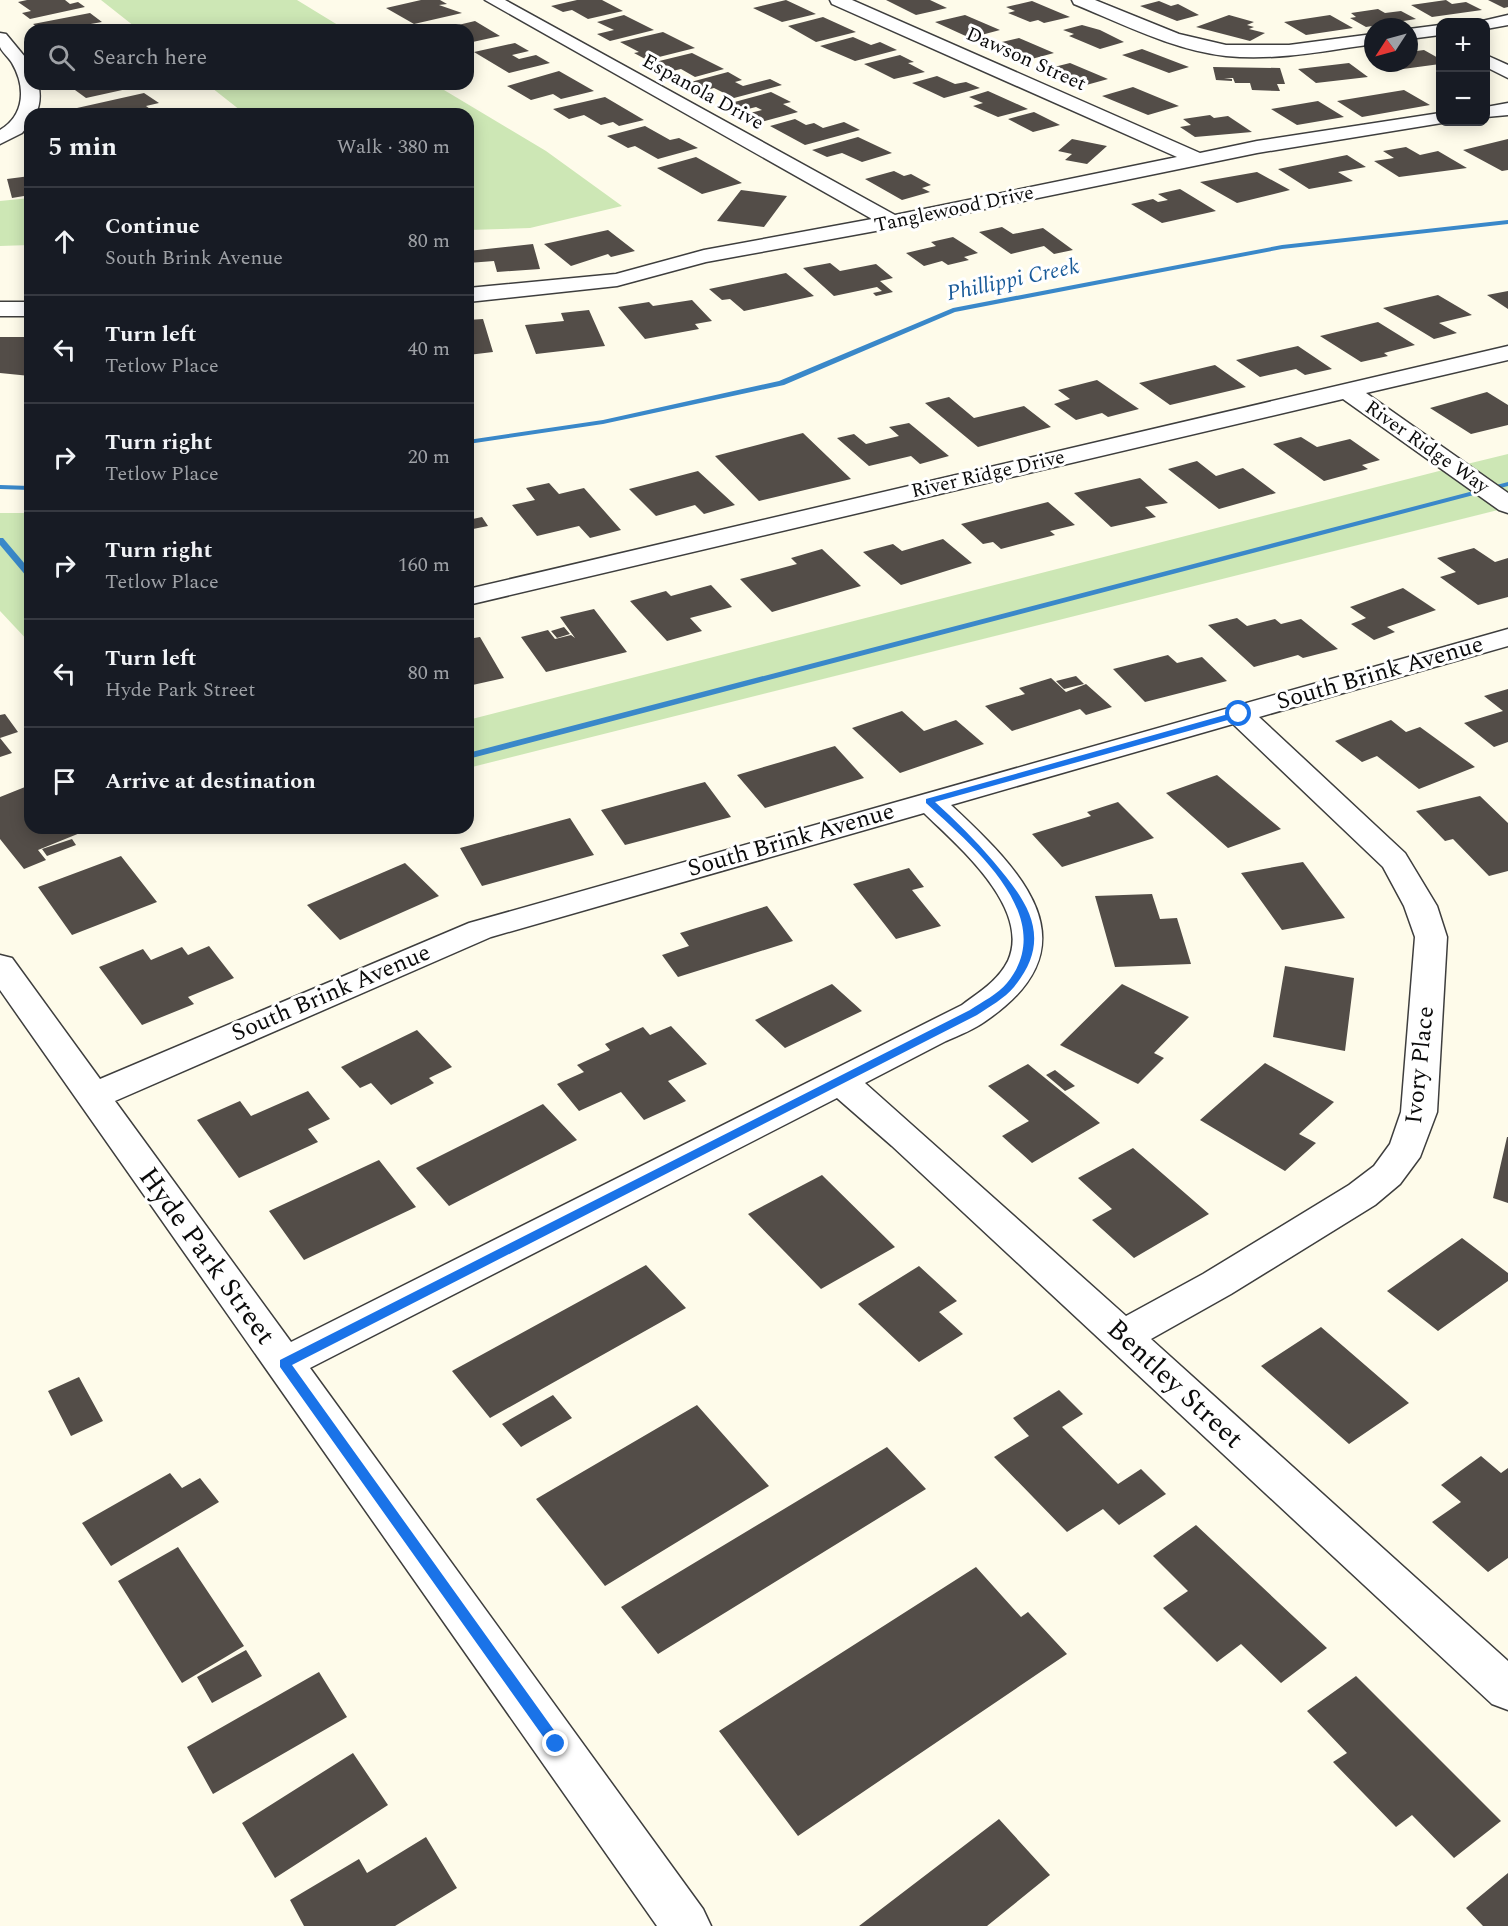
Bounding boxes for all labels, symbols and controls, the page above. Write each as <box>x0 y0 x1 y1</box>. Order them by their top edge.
north arrow <box>1364 18 1418 72</box>
map controls <box>1436 18 1490 126</box>
button: + <box>1436 18 1490 72</box>
street label: Dawson Street <box>961 19 1091 99</box>
search box <box>24 24 474 90</box>
icon: search <box>45 41 78 74</box>
text: Search here <box>93 41 207 74</box>
street label: Espanola Drive <box>637 46 769 138</box>
button: − <box>1436 72 1490 126</box>
text: 5 min <box>48 127 117 167</box>
text: Walk · 380 m <box>337 132 450 162</box>
street label: Tanglewood Drive <box>871 177 1037 241</box>
text: Continue <box>105 210 200 243</box>
icon: ahead <box>48 225 81 258</box>
text: 80 m <box>408 226 450 256</box>
text: South Brink Avenue <box>105 243 283 273</box>
water label: Phillippi Creek <box>944 250 1082 310</box>
text: Turn left <box>105 318 197 351</box>
icon: left <box>48 333 81 366</box>
text: 40 m <box>408 334 450 364</box>
text: Tetlow Place <box>105 351 219 381</box>
street label: River Ridge Way <box>1358 393 1497 502</box>
text: Turn right <box>105 426 212 459</box>
icon: right <box>48 441 81 474</box>
text: 20 m <box>408 442 450 472</box>
street label: River Ridge Drive <box>908 442 1068 506</box>
text: Tetlow Place <box>105 459 219 489</box>
text: Turn right <box>105 534 212 567</box>
icon: right <box>48 549 81 582</box>
text: 160 m <box>398 550 450 580</box>
text: Tetlow Place <box>105 567 219 597</box>
street label: South Brink Avenue <box>1272 626 1488 720</box>
text: Turn left <box>105 642 197 675</box>
icon: left <box>48 657 81 690</box>
text: 80 m <box>408 658 450 688</box>
text: Hyde Park Street <box>105 675 255 705</box>
route start <box>1225 700 1251 726</box>
icon: arrive <box>48 765 81 798</box>
text: Arrive at destination <box>105 765 316 798</box>
street label: South Brink Avenue <box>683 793 899 887</box>
street label: South Brink Avenue <box>226 935 436 1051</box>
street label: Ivory Place <box>1396 1004 1444 1126</box>
street label: Hyde Park Street <box>128 1158 286 1354</box>
street label: Bentley Street <box>1097 1309 1253 1459</box>
route end <box>542 1730 568 1756</box>

